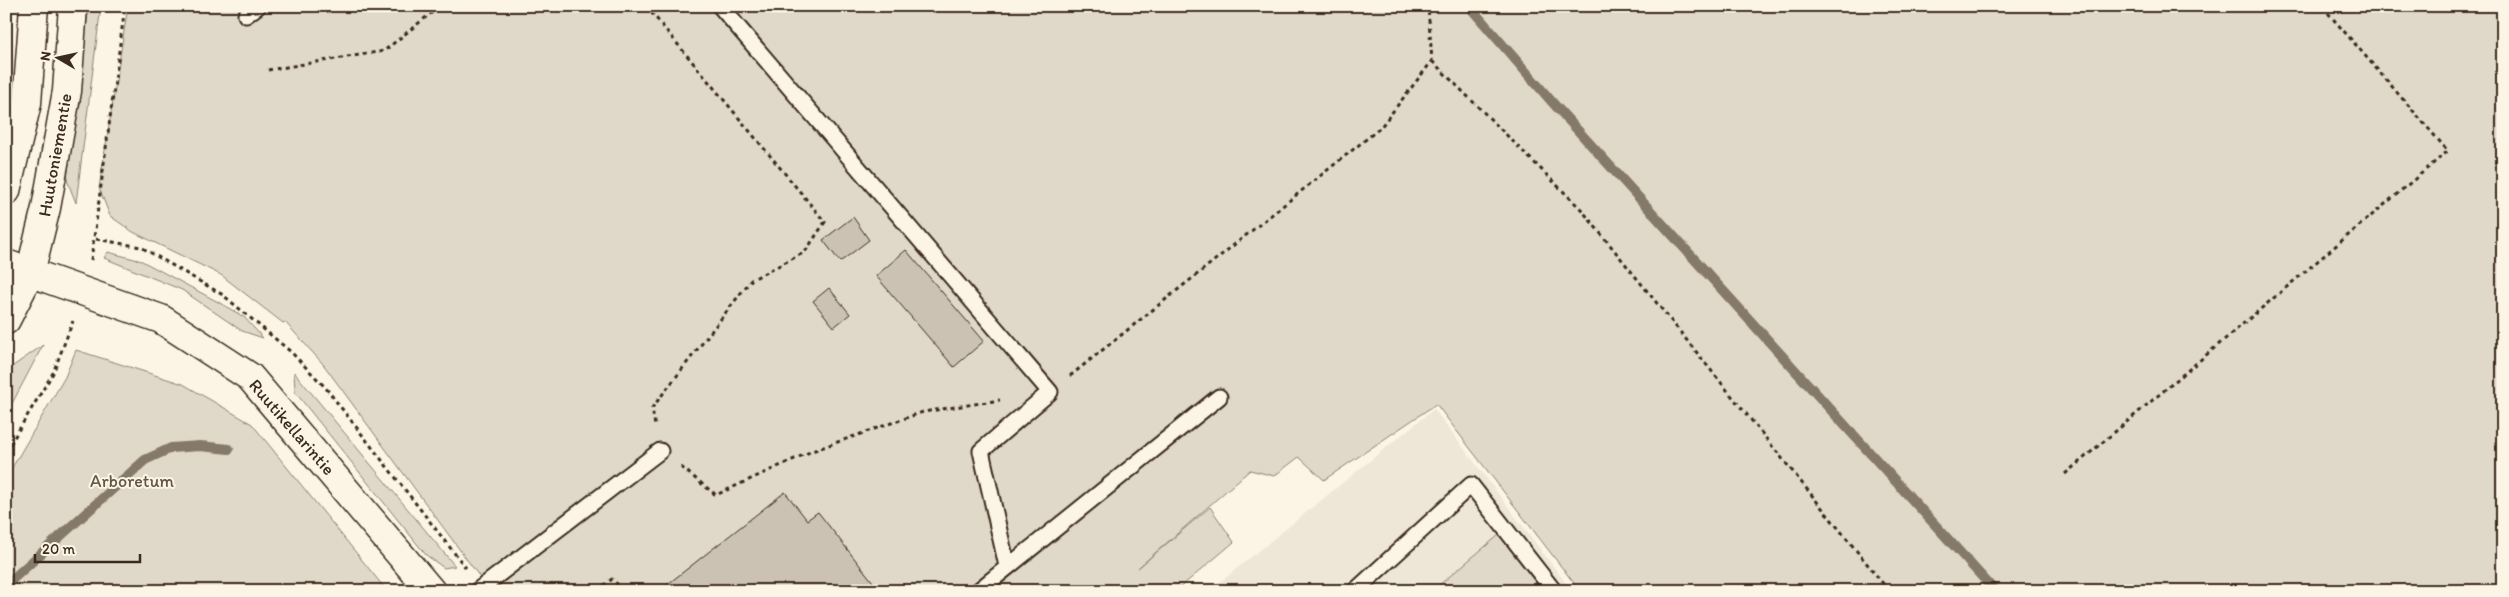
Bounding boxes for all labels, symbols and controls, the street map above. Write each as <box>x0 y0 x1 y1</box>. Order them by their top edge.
north arrow <box>32 32 82 82</box>
text: N <box>37 50 55 62</box>
street label: Huutoniementie <box>33 92 77 218</box>
street label: Ruutikellarintie <box>244 374 340 480</box>
park label: Arboretum <box>90 470 175 492</box>
scale bar <box>35 532 140 564</box>
text: 20 m <box>42 540 76 558</box>

